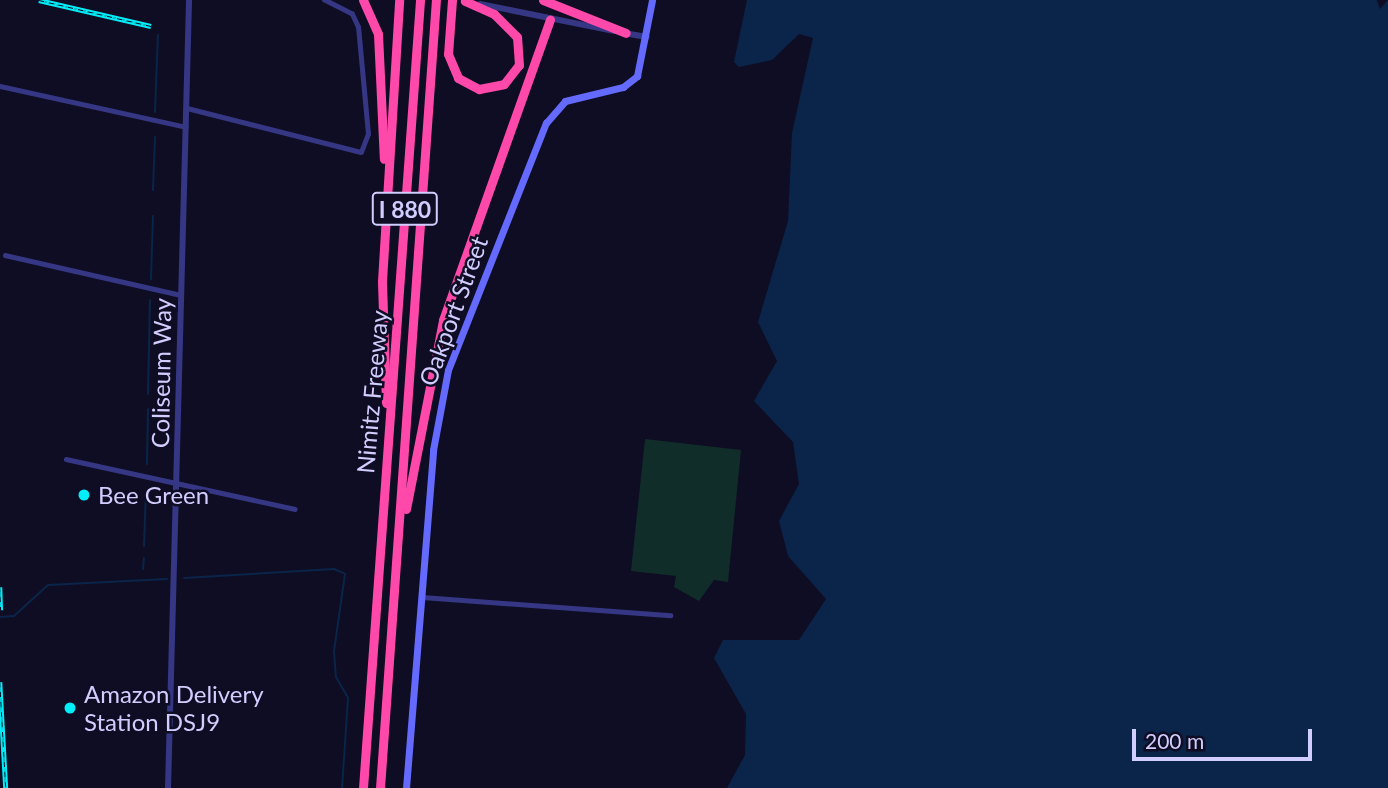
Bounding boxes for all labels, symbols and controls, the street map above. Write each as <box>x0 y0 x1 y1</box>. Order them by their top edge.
road number: I 880 <box>372 190 438 229</box>
street label: Oakport Street <box>413 232 493 390</box>
street label: Coliseum Way <box>145 297 177 449</box>
street label: Nimitz Freeway <box>351 309 393 475</box>
place label: Bee Green <box>98 481 209 509</box>
marker: Bee Green <box>76 487 92 503</box>
place label: Amazon Delivery Station DSJ9 <box>84 680 264 736</box>
marker: Amazon Delivery Station DSJ9 <box>62 700 78 716</box>
scale bar <box>1136 714 1316 758</box>
text: 200 m <box>1145 728 1204 753</box>

